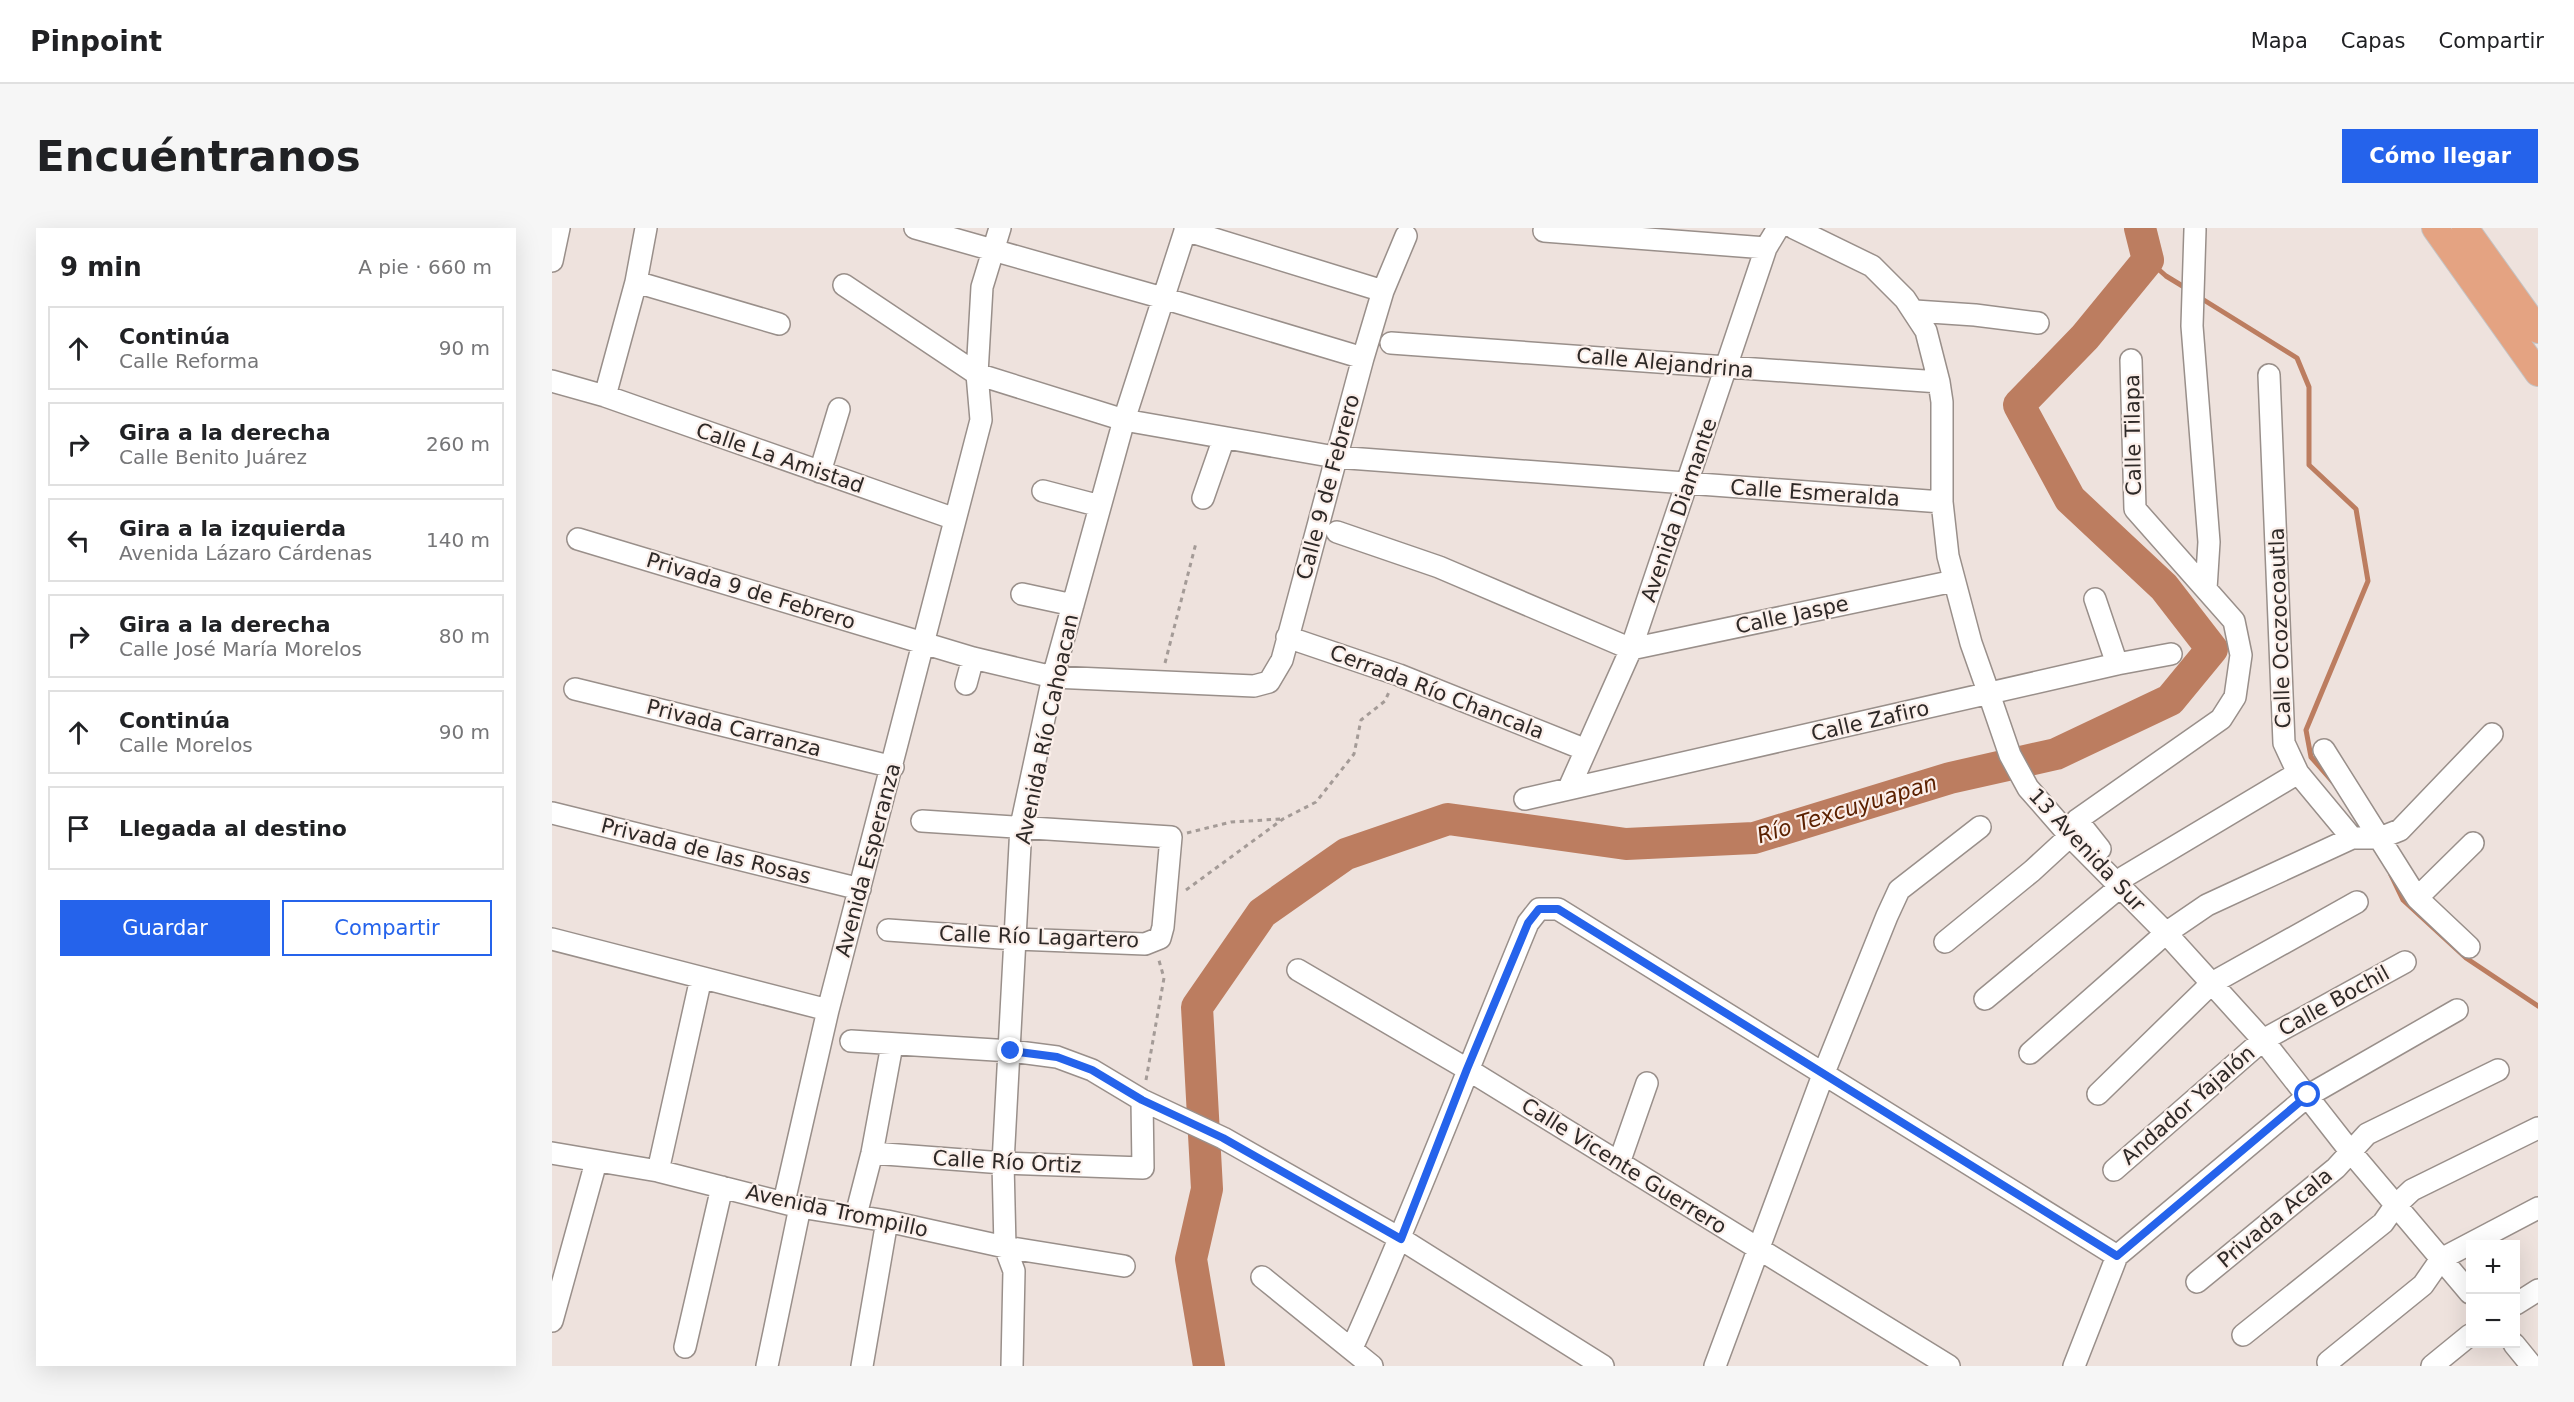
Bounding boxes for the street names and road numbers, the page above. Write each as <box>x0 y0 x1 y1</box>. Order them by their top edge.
street label: Calle Alejandrina <box>1575 343 1755 383</box>
street label: Calle Tilapa <box>2120 374 2146 496</box>
street label: Calle 9 de Febrero <box>1292 392 1364 582</box>
street label: Avenida Diamante <box>1636 415 1722 605</box>
street label: Calle La Amistad <box>693 418 867 498</box>
street label: Calle Esmeralda <box>1729 475 1901 511</box>
street label: Calle Ocozocoautla <box>2264 527 2296 729</box>
street label: Privada 9 de Febrero <box>644 548 858 634</box>
street label: Calle Jaspe <box>1733 591 1851 639</box>
street label: Avenida Río Cahoacan <box>1011 612 1083 846</box>
street label: Cerrada Río Chancala <box>1327 640 1547 744</box>
street label: Privada Carranza <box>644 695 824 761</box>
street label: Calle Zafiro <box>1809 696 1931 746</box>
street label: Avenida Esperanza <box>831 760 905 960</box>
street label: 13 Avenida Sur <box>2024 784 2150 917</box>
street label: Privada de las Rosas <box>599 813 813 889</box>
street label: Calle Río Lagartero <box>938 922 1140 952</box>
street label: Calle Bochil <box>2275 961 2393 1041</box>
street label: Andador Yajalón <box>2116 1041 2260 1169</box>
street label: Calle Vicente Guerrero <box>1517 1093 1731 1239</box>
street label: Calle Río Ortiz <box>932 1146 1082 1178</box>
street label: Privada Acala <box>2213 1163 2337 1273</box>
street label: Avenida Trompillo <box>744 1180 930 1242</box>

